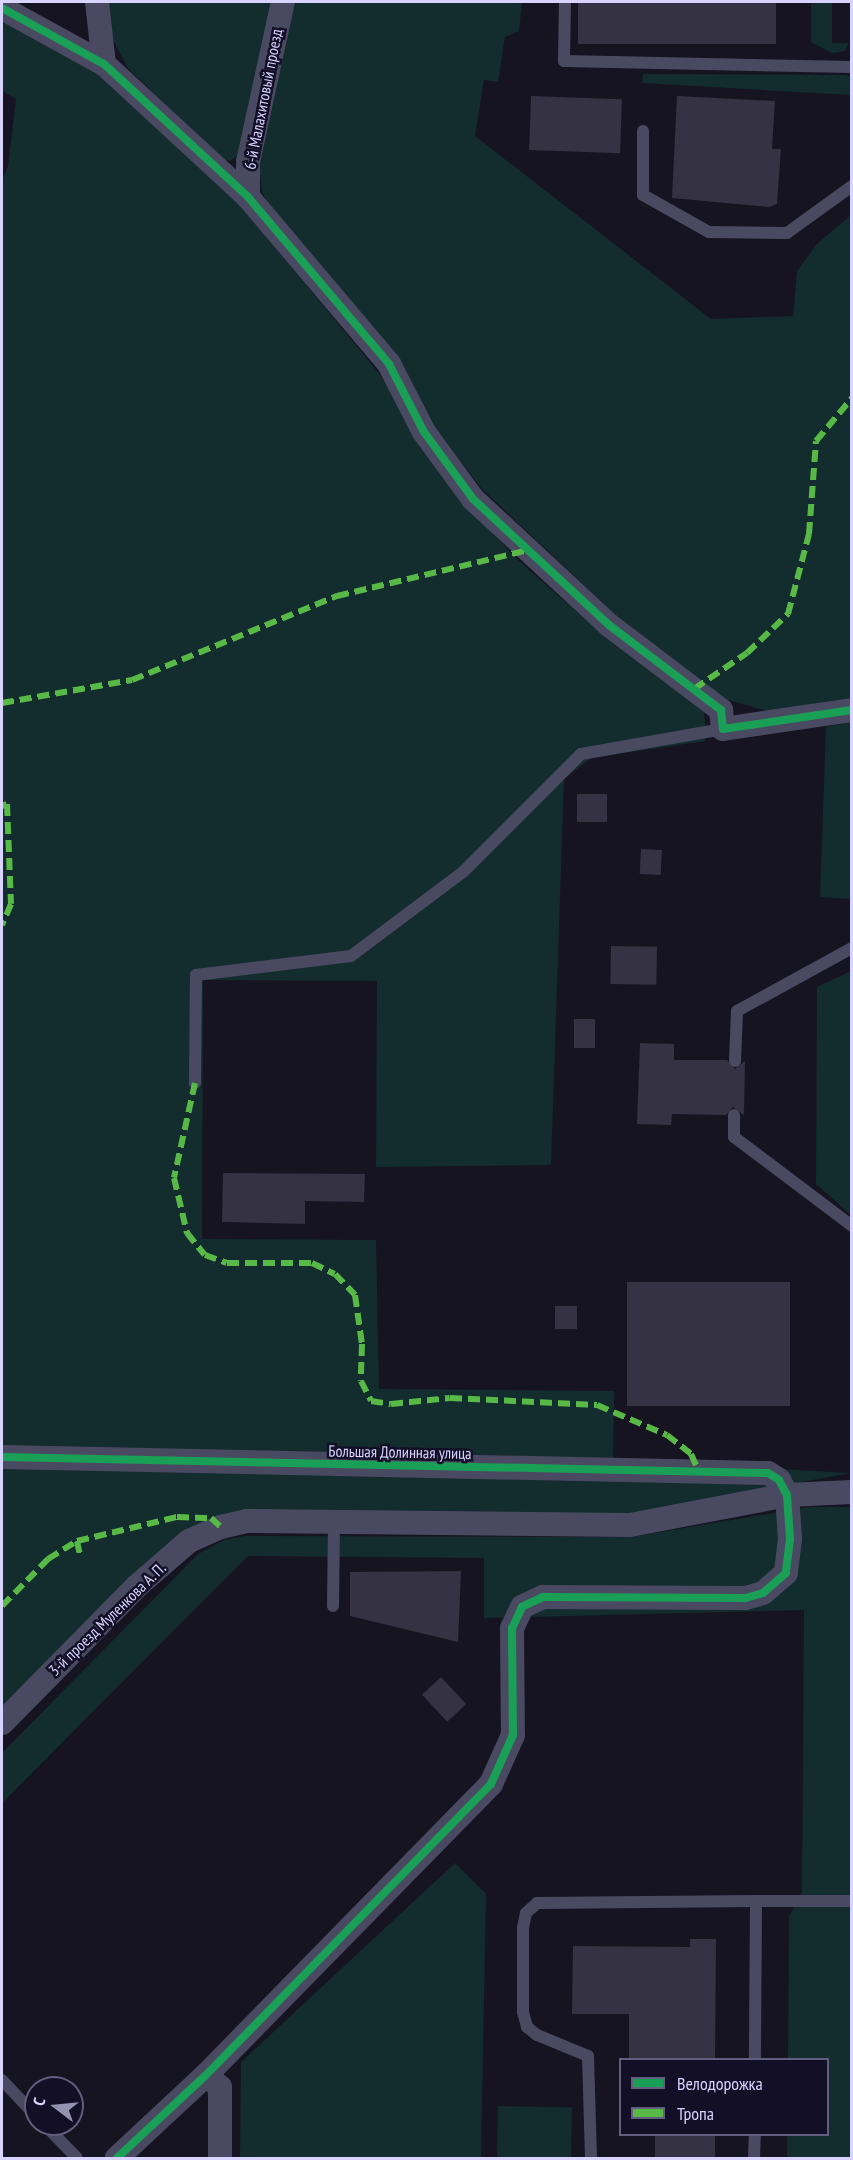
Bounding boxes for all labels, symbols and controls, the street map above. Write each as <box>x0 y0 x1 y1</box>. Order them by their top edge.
street label: 6-й Малахитовый проезд <box>240 27 286 171</box>
street label: Большая Долинная улица <box>328 1441 472 1463</box>
street label: 3-й проезд Муленкова А. П. <box>44 1558 170 1680</box>
legend <box>619 2058 829 2136</box>
text: Велодорожка <box>677 2072 763 2095</box>
north arrow <box>24 2076 84 2136</box>
text: С <box>28 2095 49 2108</box>
text: Тропа <box>677 2102 714 2125</box>

